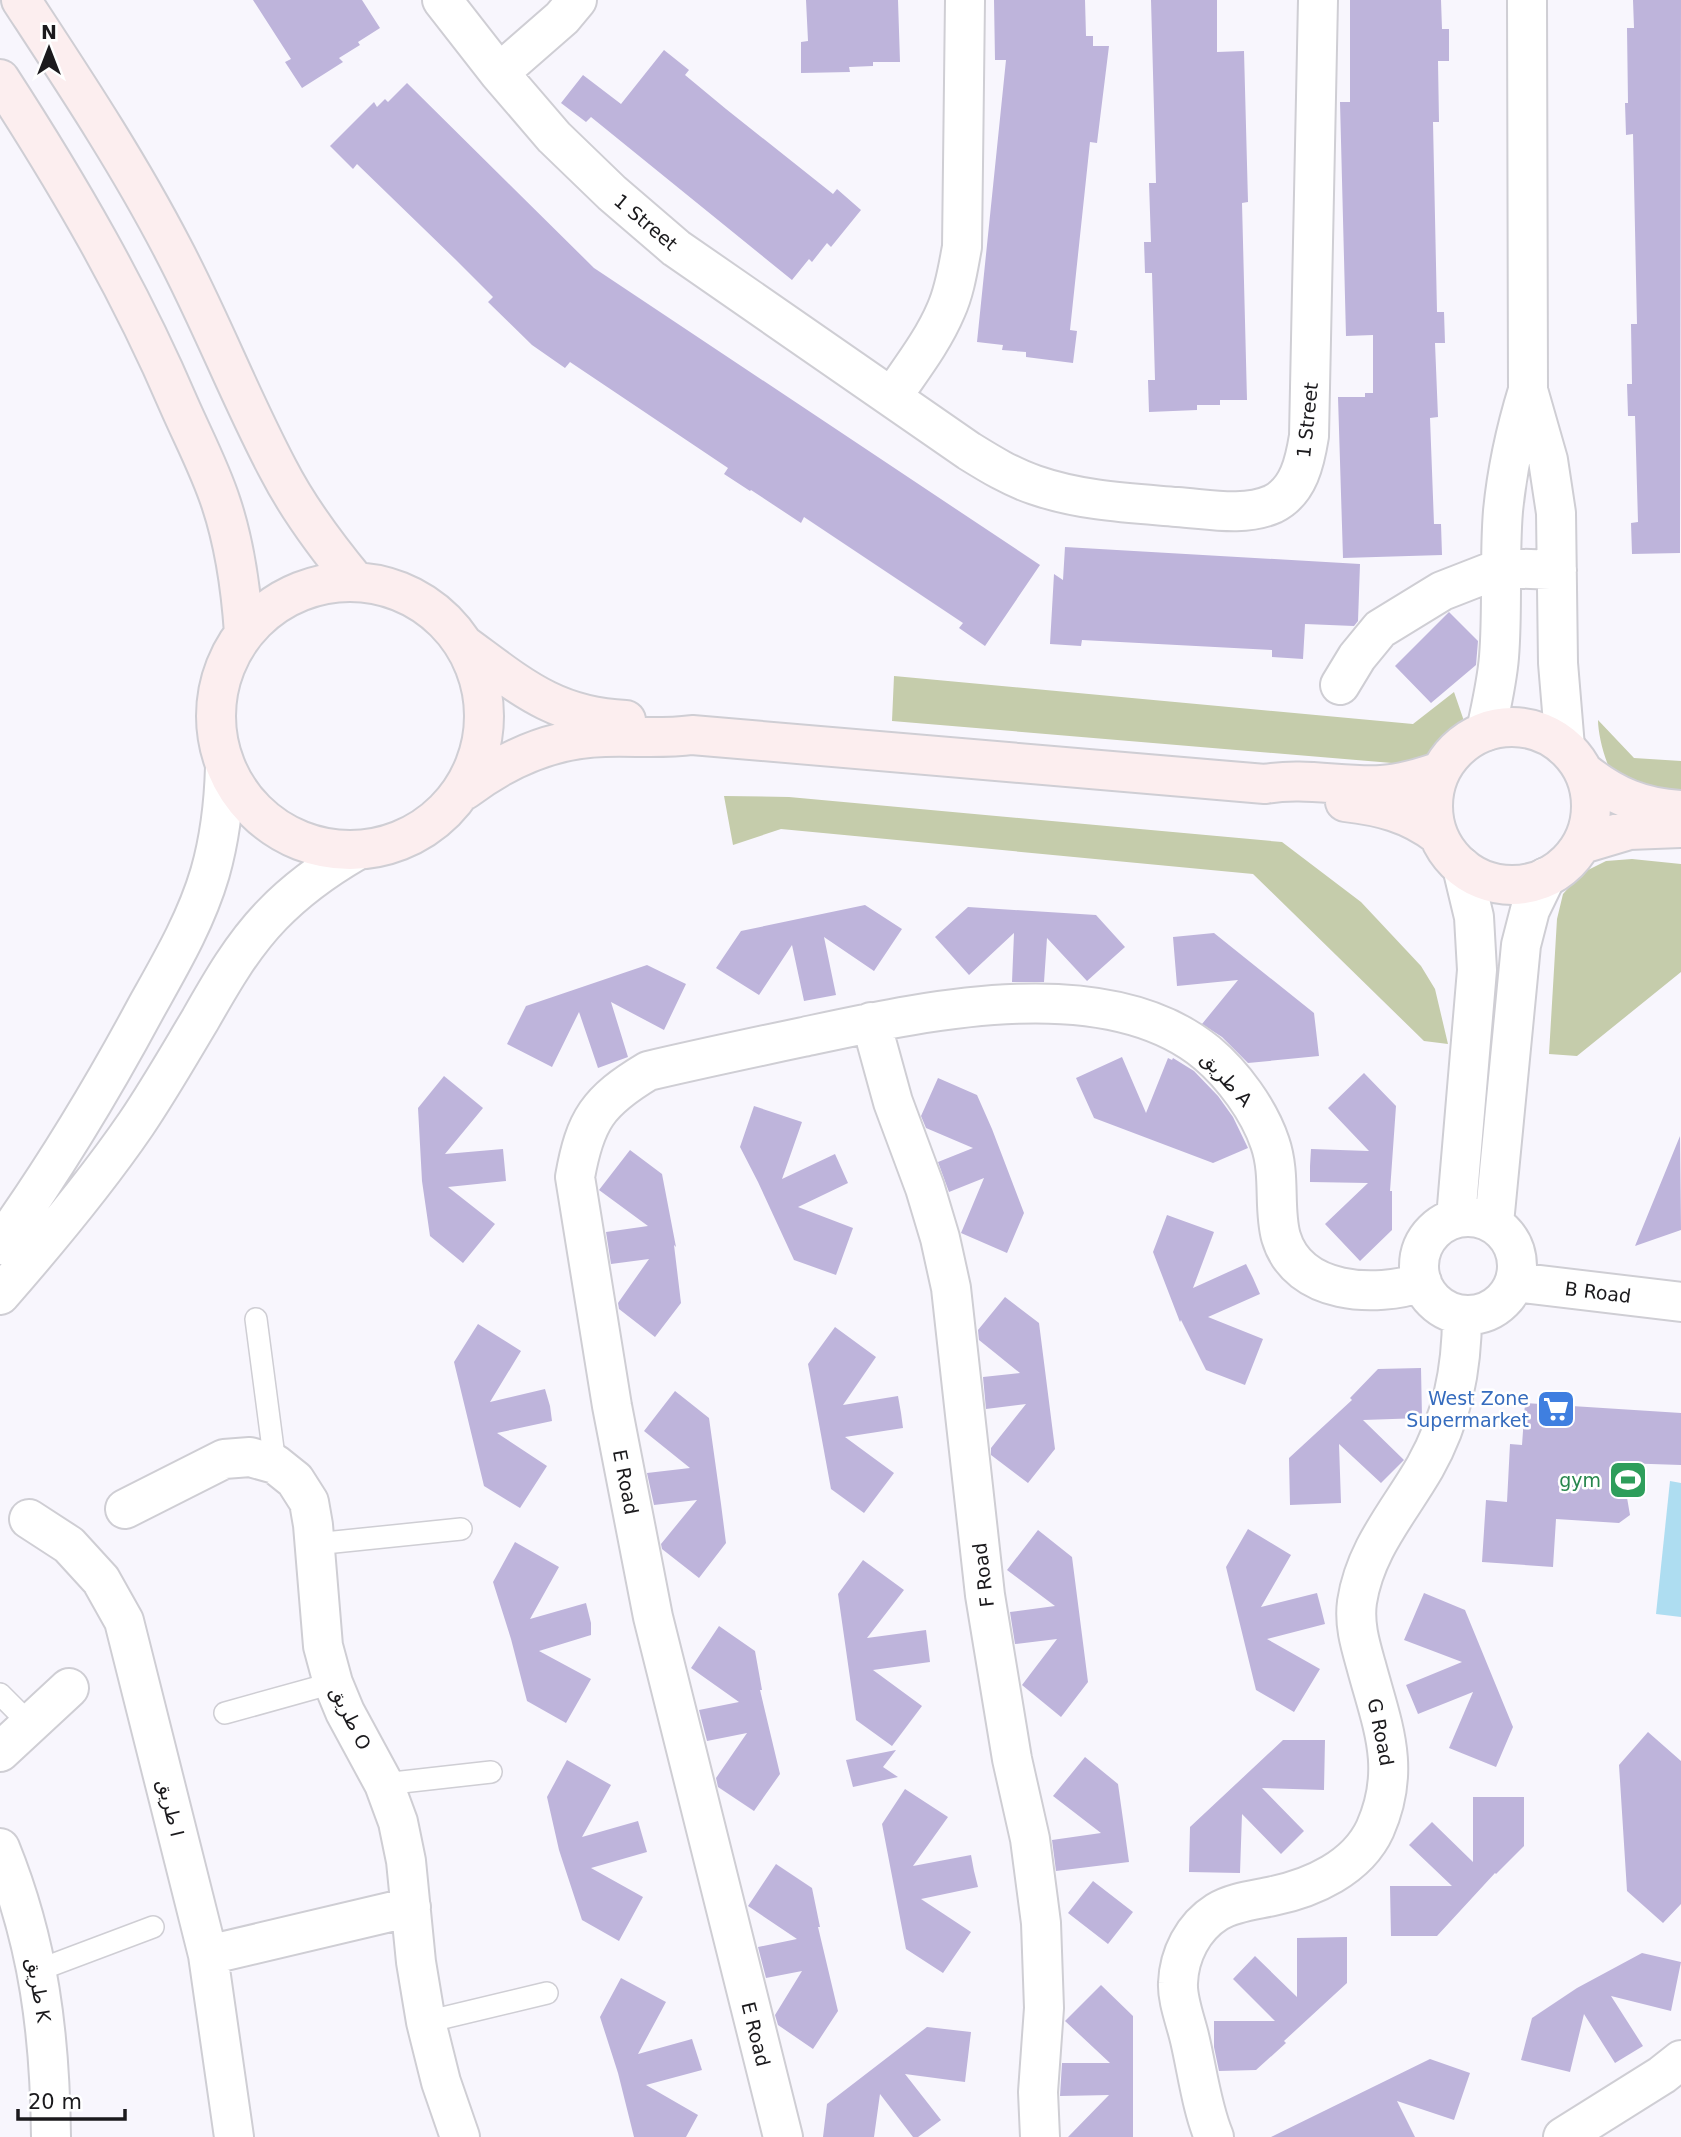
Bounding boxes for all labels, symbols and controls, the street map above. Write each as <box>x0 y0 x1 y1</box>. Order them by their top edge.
north arrow <box>14 14 84 84</box>
text: N <box>41 21 57 43</box>
street label: 1 Street <box>610 189 682 255</box>
street label: 1 Street <box>1292 381 1322 459</box>
street label: طريق A <box>1196 1047 1257 1111</box>
street label: B Road <box>1564 1277 1632 1307</box>
place label: West Zone Supermarket <box>1406 1387 1529 1431</box>
supermarket icon: West Zone Supermarket <box>1535 1388 1577 1430</box>
street label: E Road <box>609 1448 643 1516</box>
sports icon: gym <box>1607 1459 1649 1501</box>
place label: gym <box>1559 1469 1601 1491</box>
street label: F Road <box>968 1542 998 1608</box>
street label: طريق O <box>325 1683 376 1754</box>
street label: G Road <box>1364 1696 1398 1768</box>
street label: طريق I <box>152 1777 189 1839</box>
street label: طريق K <box>22 1956 56 2025</box>
street label: E Road <box>737 1999 775 2069</box>
scale bar <box>18 2078 124 2122</box>
text: 20 m <box>28 2090 82 2114</box>

